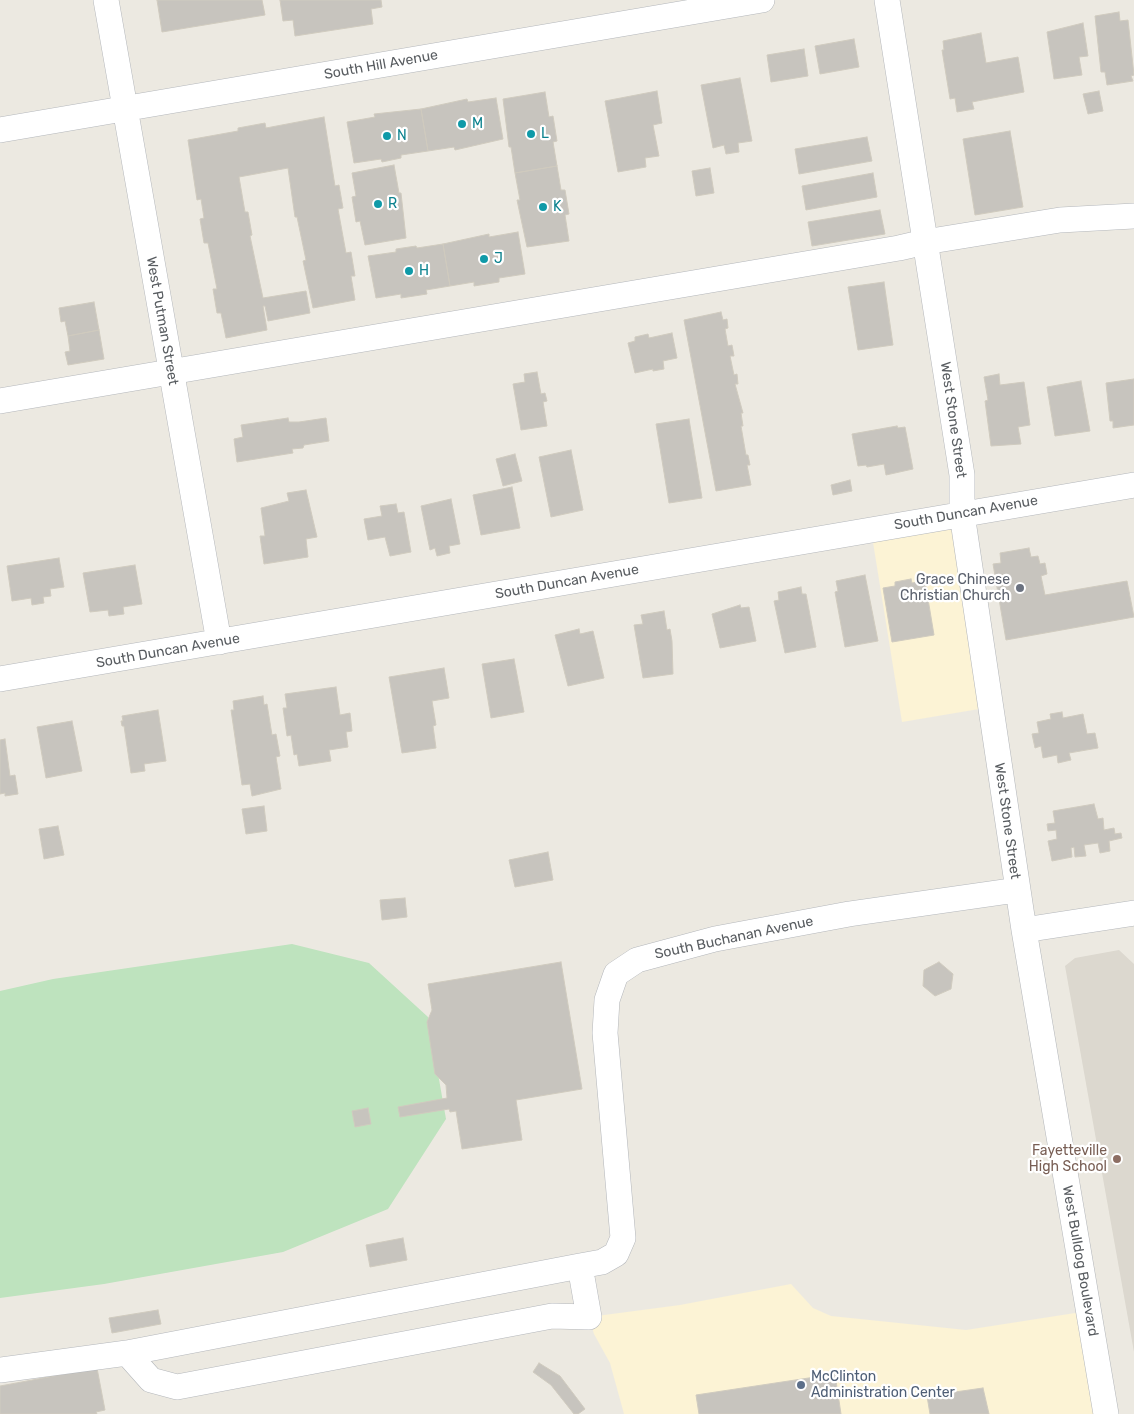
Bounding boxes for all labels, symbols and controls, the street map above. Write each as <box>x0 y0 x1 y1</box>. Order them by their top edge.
street label: South Hill Avenue <box>323 47 439 83</box>
place label: M <box>472 116 483 132</box>
marker: M <box>456 118 468 130</box>
place label: L <box>541 126 549 142</box>
place label: N <box>397 128 407 144</box>
marker: L <box>525 128 537 140</box>
marker: N <box>381 130 393 142</box>
place label: R <box>388 196 397 212</box>
marker: R <box>372 198 384 210</box>
place label: K <box>553 199 561 215</box>
marker: K <box>537 201 549 213</box>
place label: J <box>494 251 503 267</box>
marker: J <box>478 253 490 265</box>
street label: West Putman Street <box>142 255 182 387</box>
place label: H <box>419 263 429 279</box>
marker: H <box>403 265 415 277</box>
street label: West Stone Street <box>937 361 969 479</box>
street label: South Duncan Avenue <box>893 492 1039 534</box>
street label: South Duncan Avenue <box>494 561 640 603</box>
place label: Grace Chinese Christian Church <box>900 572 1010 604</box>
marker: Grace Chinese Christian Church <box>1014 582 1026 594</box>
street label: South Duncan Avenue <box>95 630 241 672</box>
street label: West Stone Street <box>991 762 1023 880</box>
street label: South Buchanan Avenue <box>653 913 815 963</box>
place label: Fayetteville High School <box>1029 1143 1107 1176</box>
marker: Fayetteville High School <box>1111 1153 1123 1165</box>
street label: West Bulldog Boulevard <box>1058 1184 1102 1338</box>
place label: McClinton Administration Center <box>811 1369 955 1401</box>
marker: McClinton Administration Center <box>795 1379 807 1391</box>

